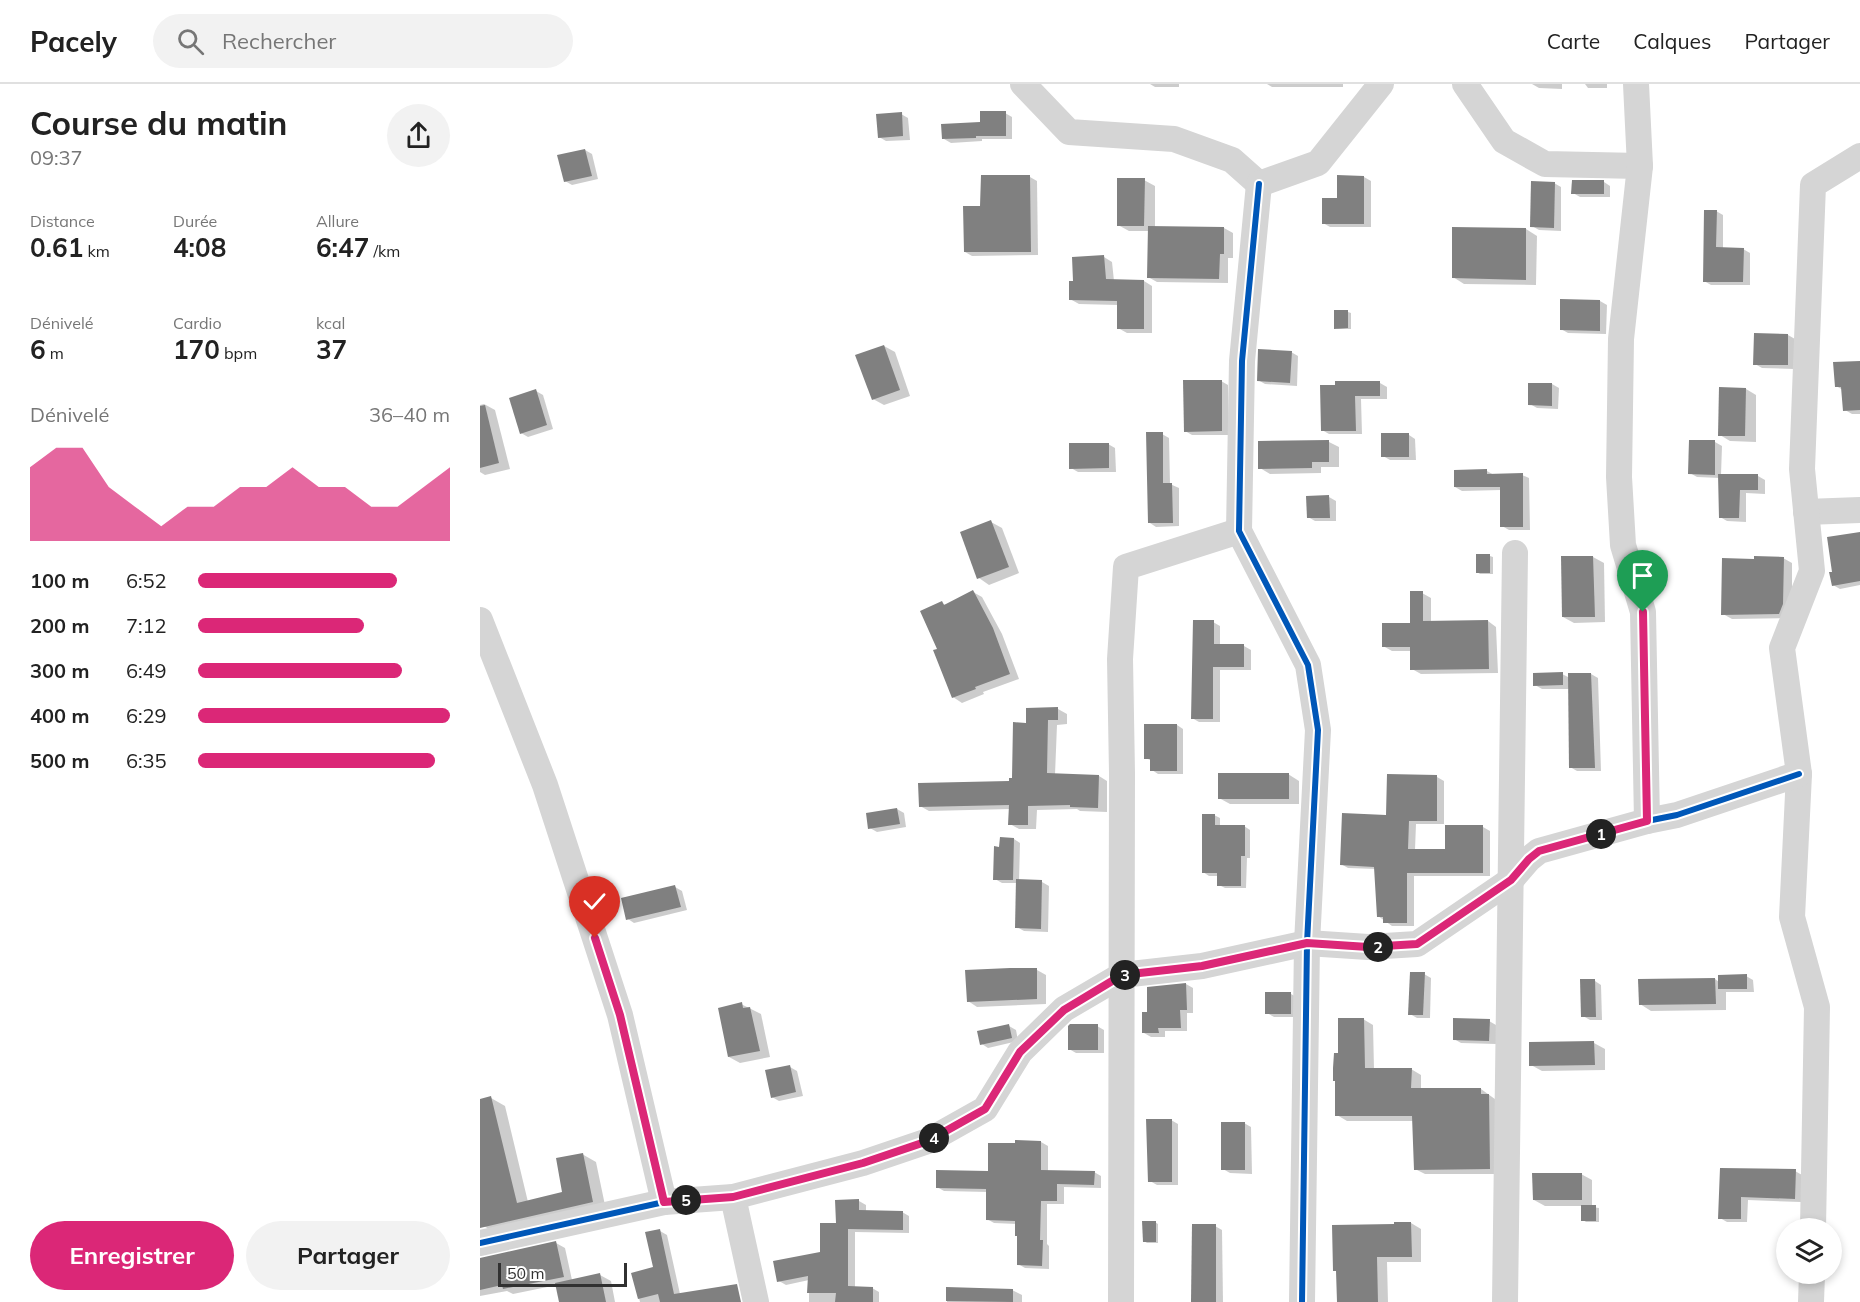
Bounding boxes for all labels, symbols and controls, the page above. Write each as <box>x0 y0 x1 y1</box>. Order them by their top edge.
search box <box>153 14 573 68</box>
text: Pacely <box>30 24 117 59</box>
icon: search <box>174 25 207 58</box>
text: Rechercher <box>222 27 336 55</box>
text: Carte <box>1547 28 1600 54</box>
text: Calques <box>1633 28 1711 54</box>
text: Partager <box>1744 28 1830 54</box>
text: Course du matin <box>30 102 287 143</box>
button: share <box>387 104 450 167</box>
text: 09:37 <box>30 145 83 170</box>
text: Distance <box>30 211 95 231</box>
text: Durée <box>173 211 217 231</box>
text: Allure <box>316 211 359 231</box>
text: 0.61 <box>30 231 83 264</box>
text: 4:08 <box>173 231 226 264</box>
text: 6:47 <box>316 231 369 264</box>
text: km <box>83 241 110 261</box>
text: /km <box>369 241 400 261</box>
text: Dénivelé <box>30 313 93 333</box>
text: Cardio <box>173 313 222 333</box>
text: kcal <box>316 313 345 333</box>
text: 6 <box>30 333 46 366</box>
text: 170 <box>173 333 220 366</box>
text: 37 <box>316 333 347 366</box>
text: m <box>46 343 64 363</box>
text: bpm <box>220 343 257 363</box>
text: Dénivelé <box>30 402 109 427</box>
text: 36–40 m <box>369 402 450 427</box>
pin <box>1617 550 1668 612</box>
icon: arrive <box>1626 559 1659 592</box>
text: 100 m <box>30 568 89 593</box>
text: 6:52 <box>126 568 167 593</box>
text: 200 m <box>30 613 89 638</box>
text: 7:12 <box>126 613 167 638</box>
text: 300 m <box>30 658 89 683</box>
text: 6:49 <box>126 658 167 683</box>
text: 400 m <box>30 703 89 728</box>
text: 6:29 <box>126 703 167 728</box>
text: 500 m <box>30 748 89 773</box>
text: 6:35 <box>126 748 167 773</box>
pin: 1 <box>1586 819 1616 849</box>
text: 1 <box>1596 824 1606 844</box>
pin <box>569 876 620 938</box>
icon: check <box>578 885 611 918</box>
pin: 2 <box>1363 932 1393 962</box>
text: 2 <box>1373 937 1383 957</box>
pin: 3 <box>1110 960 1140 990</box>
text: 3 <box>1120 965 1130 985</box>
pin: 4 <box>919 1123 949 1153</box>
text: 4 <box>929 1128 939 1148</box>
pin: 5 <box>671 1185 701 1215</box>
text: 5 <box>681 1190 691 1210</box>
map controls <box>1776 1218 1842 1284</box>
button: layers <box>1776 1218 1842 1284</box>
button: Enregistrer <box>30 1221 234 1290</box>
button: Partager <box>246 1221 450 1290</box>
scale bar <box>498 1260 627 1288</box>
text: 50 m <box>507 1263 544 1283</box>

